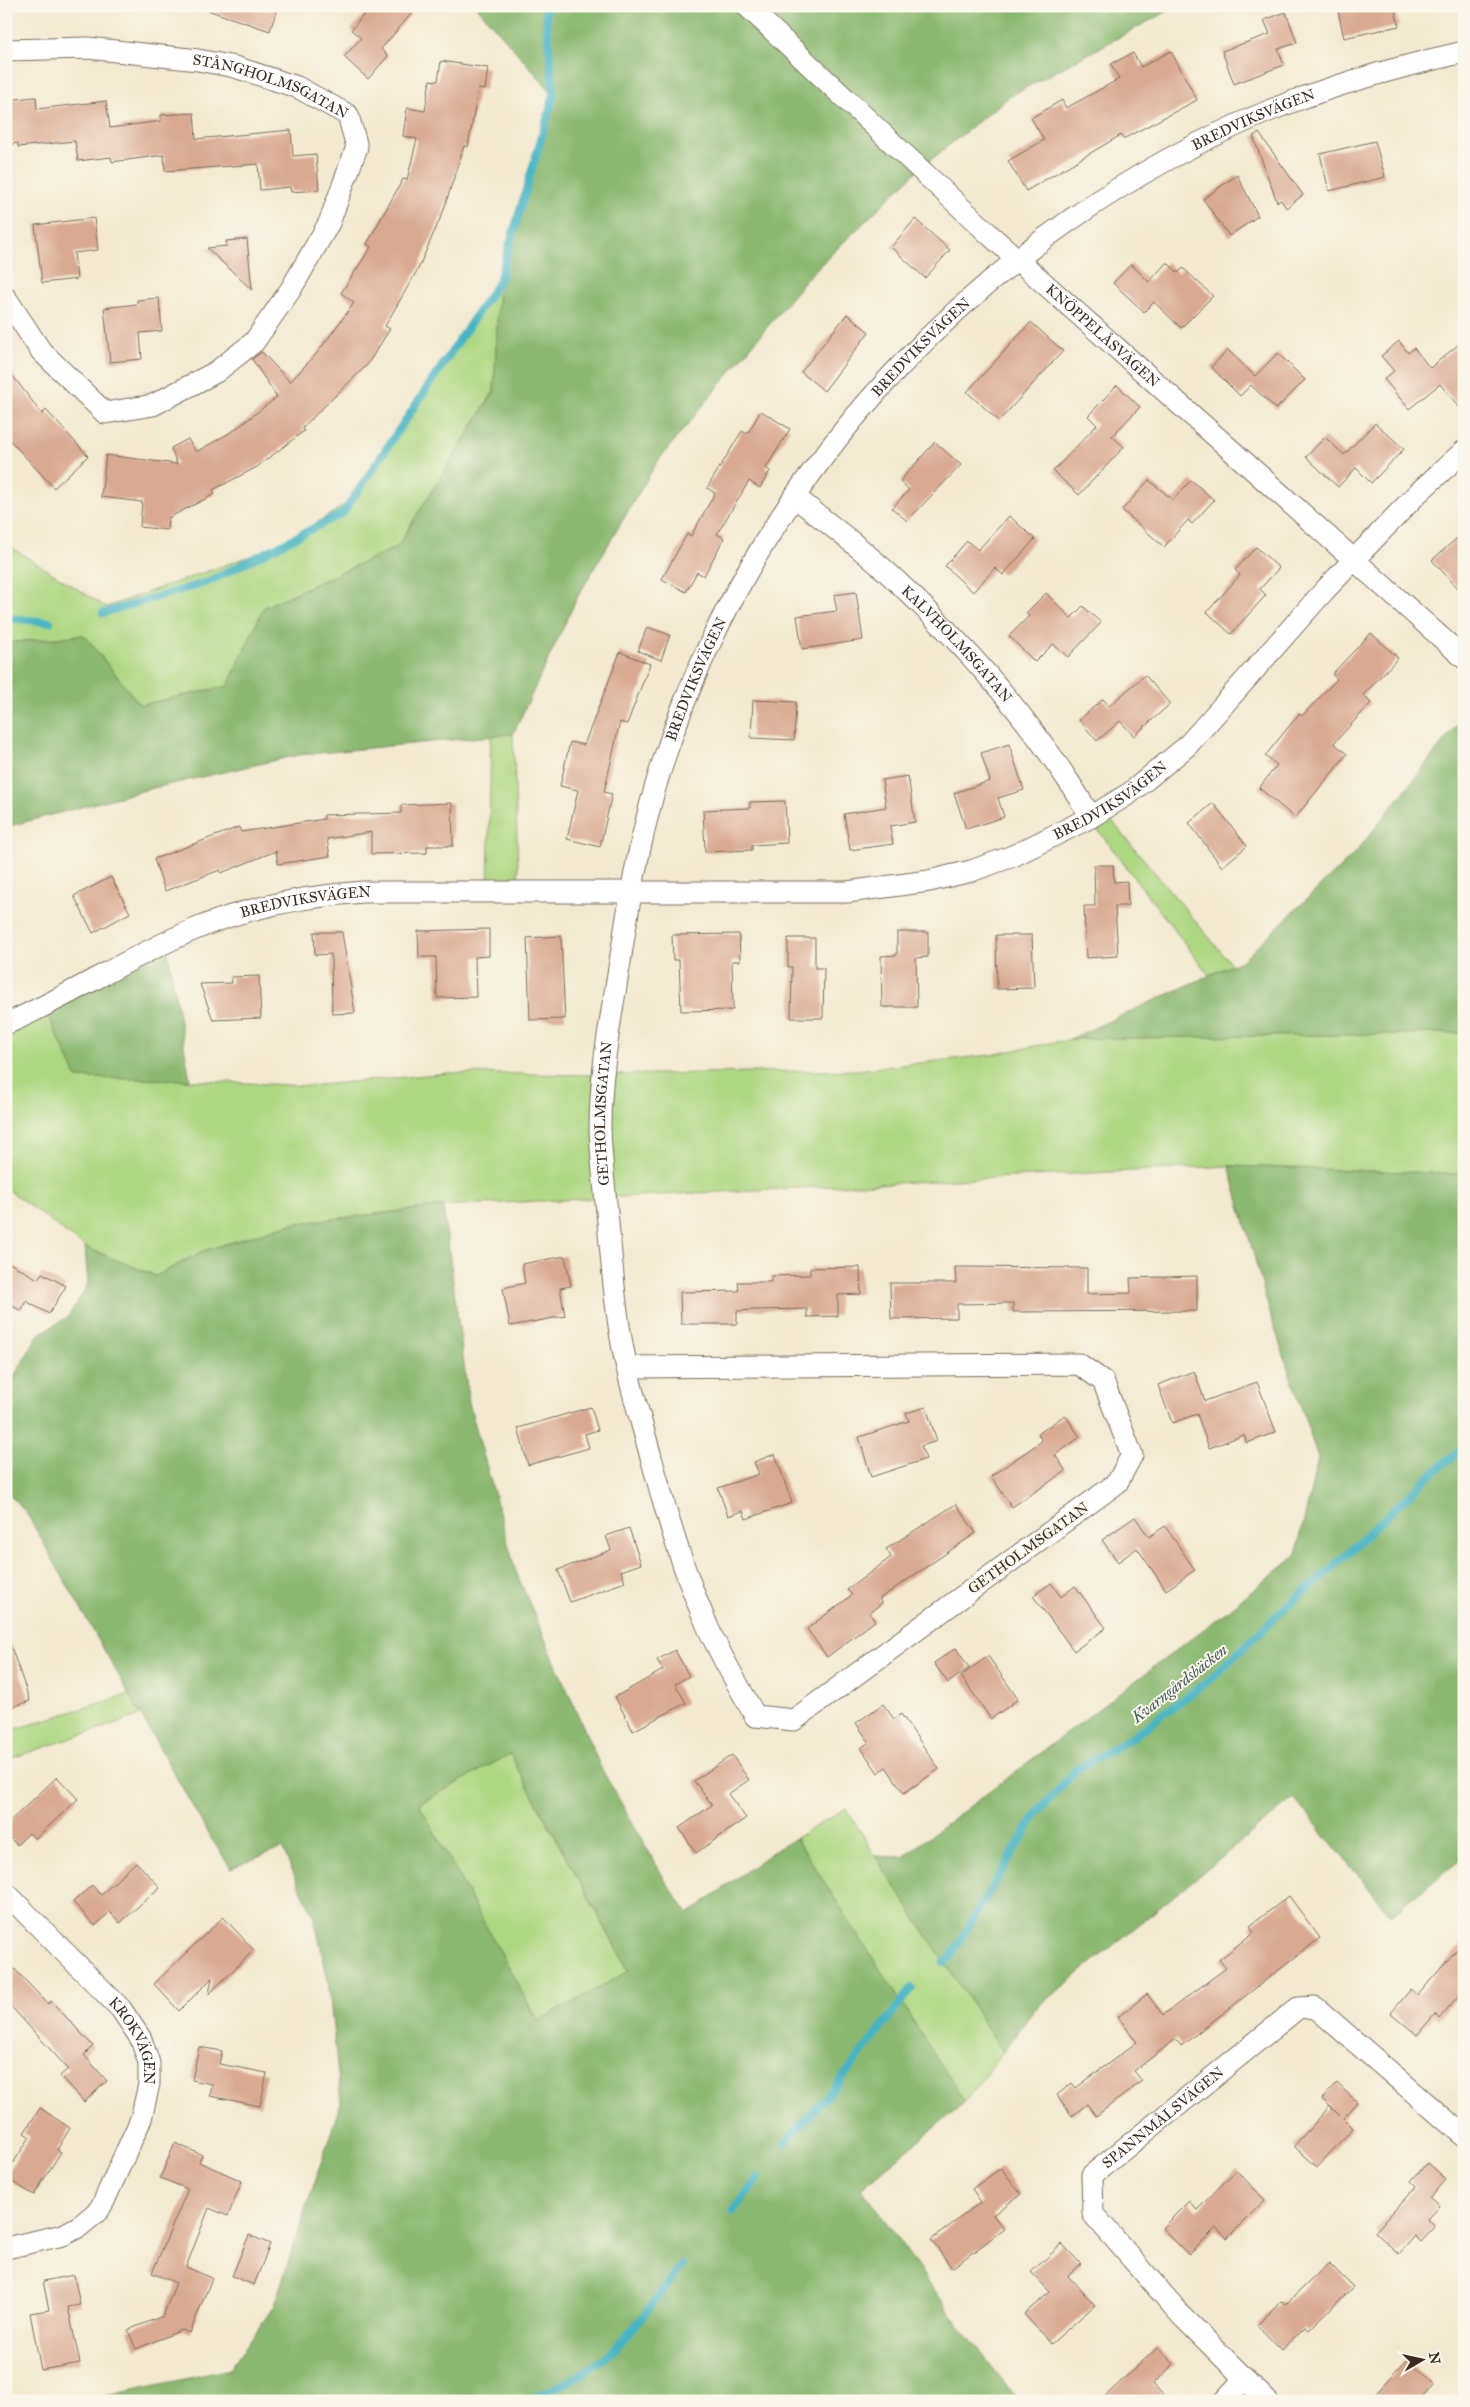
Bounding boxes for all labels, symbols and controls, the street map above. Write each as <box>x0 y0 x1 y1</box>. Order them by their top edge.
street label: STÅNGHOLMSGATAN <box>192 50 352 122</box>
street label: BREDVIKSVÄGEN <box>1189 85 1318 154</box>
street label: KNÖPPELÅSVÄGEN <box>1042 280 1164 391</box>
street label: BREDVIKSVÄGEN <box>868 294 974 400</box>
street label: KALVHOLMSGATAN <box>898 582 1016 706</box>
street label: BREDVIKSVÄGEN <box>662 614 730 743</box>
street label: BREDVIKSVÄGEN <box>1050 757 1171 844</box>
street label: BREDVIKSVÄGEN <box>238 883 371 922</box>
street label: GETHOLMSGATAN <box>591 1040 616 1187</box>
street label: GETHOLMSGATAN <box>964 1498 1092 1598</box>
water label: Kvarngårdsbäcken <box>1127 1640 1231 1727</box>
street label: KROKVÄGEN <box>105 1993 158 2085</box>
street label: SPANNMÅLSVÄGEN <box>1099 2063 1228 2172</box>
north arrow <box>1398 2334 1448 2384</box>
text: N <box>1425 2351 1444 2365</box>

